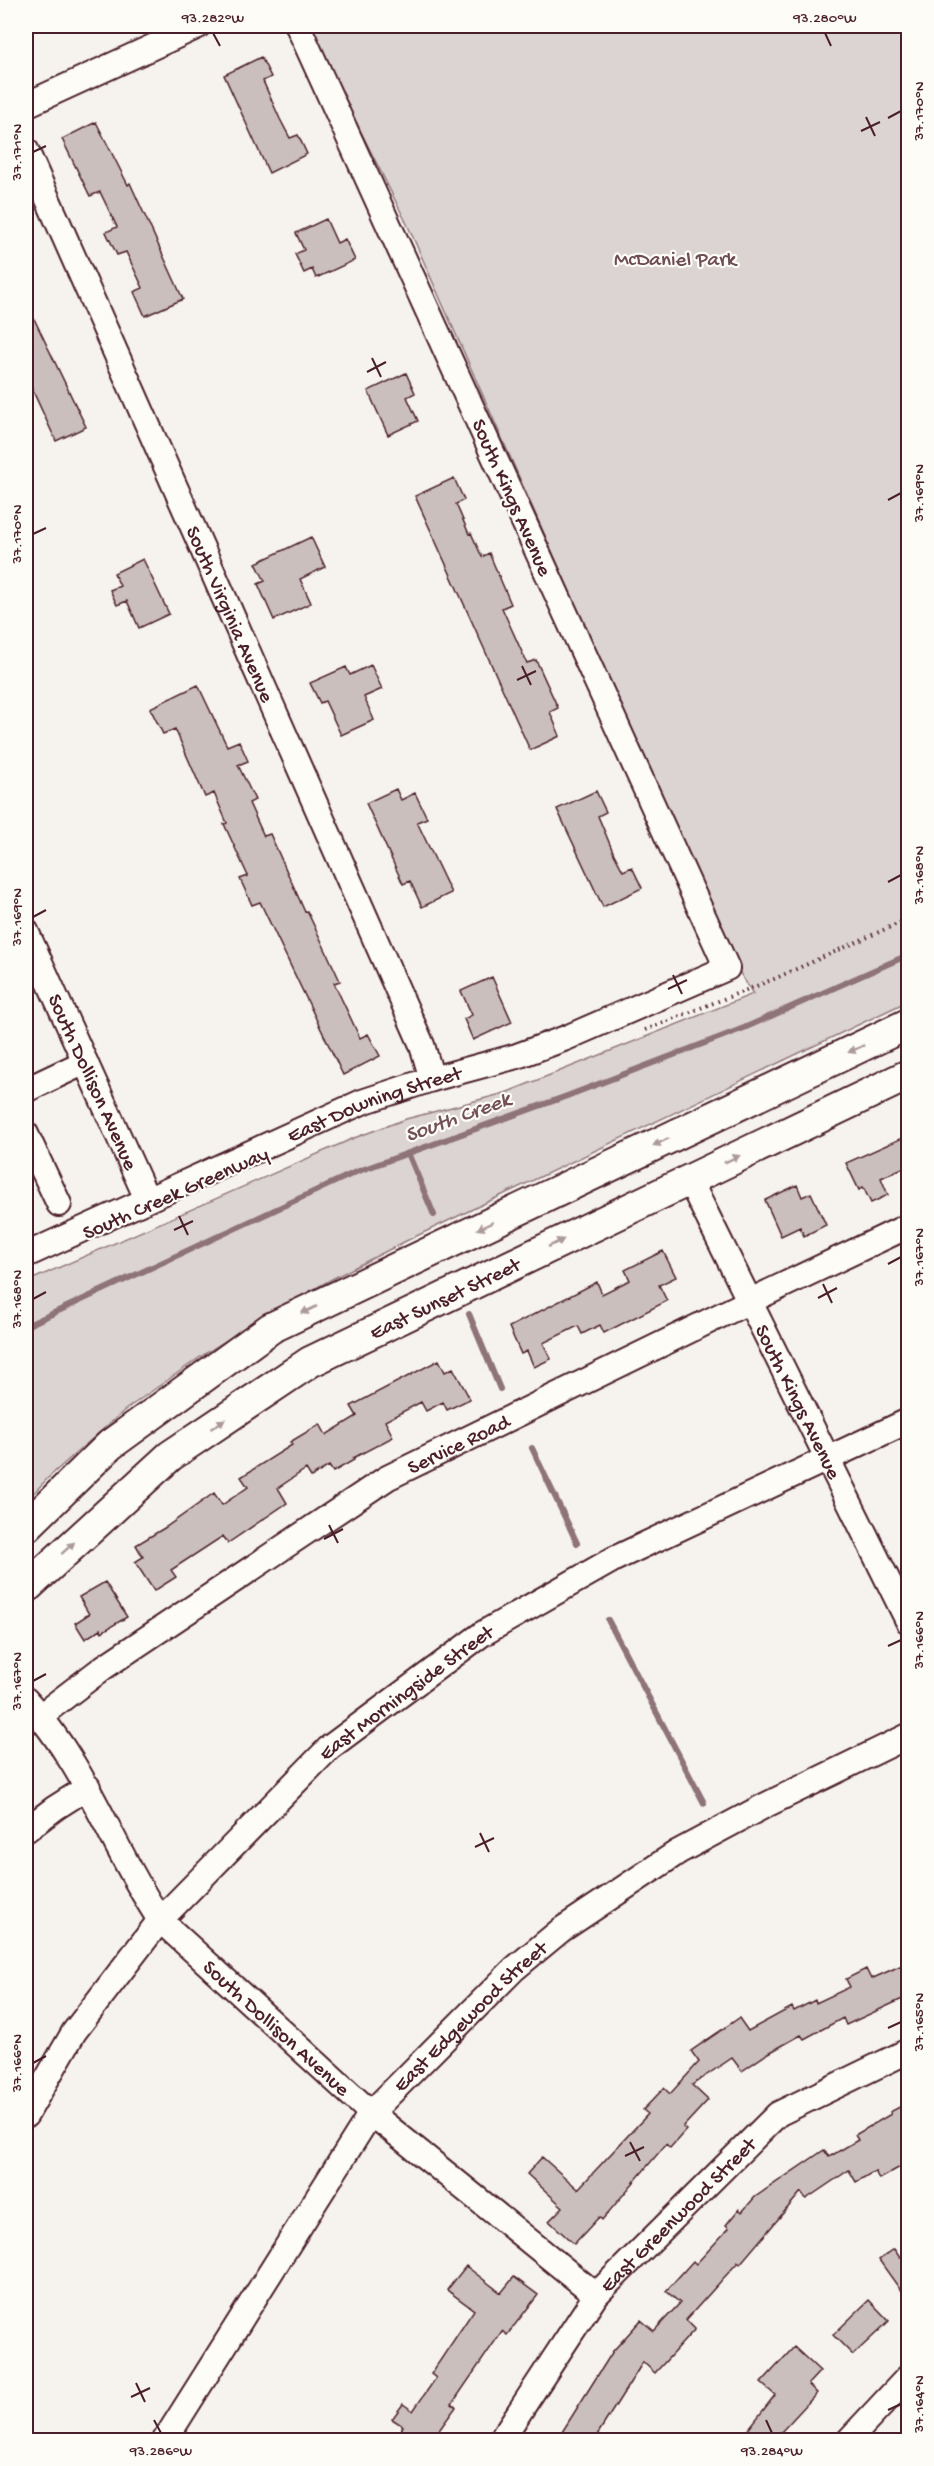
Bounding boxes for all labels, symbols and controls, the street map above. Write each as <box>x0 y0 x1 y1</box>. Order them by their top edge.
text: 93.282°W <box>181 10 244 28</box>
text: 93.280°W <box>792 10 857 28</box>
text: 37.170°N <box>911 81 929 142</box>
text: 37.171°N <box>9 123 27 181</box>
park label: McDaniel Park <box>614 249 739 274</box>
street label: South Kings Avenue <box>464 416 556 582</box>
text: 37.169°N <box>911 464 929 523</box>
text: 37.170°N <box>9 504 27 565</box>
street label: South Virginia Avenue <box>178 523 278 708</box>
text: 37.168°N <box>911 845 929 905</box>
text: 37.169°N <box>9 888 27 947</box>
street label: South Dollison Avenue <box>40 991 142 1176</box>
one-way arrow <box>847 1045 864 1054</box>
street label: East Downing Street <box>284 1062 467 1150</box>
water label: South Creek <box>402 1087 517 1150</box>
one-way arrow <box>652 1138 669 1147</box>
street label: South Creek Greenway <box>80 1143 273 1247</box>
one-way arrow <box>723 1155 740 1164</box>
one-way arrow <box>476 1222 493 1231</box>
text: 37.167°N <box>911 1228 929 1287</box>
one-way arrow <box>547 1239 564 1248</box>
street label: East Sunset Street <box>367 1253 527 1347</box>
text: 37.168°N <box>9 1269 27 1329</box>
one-way arrow <box>300 1306 317 1315</box>
street label: South Kings Avenue <box>747 1321 845 1485</box>
street label: Service Road <box>404 1410 516 1482</box>
one-way arrow <box>209 1418 226 1429</box>
one-way arrow <box>60 1542 75 1555</box>
text: 37.166°N <box>911 1611 929 1670</box>
street label: East Morningside Street <box>315 1620 501 1767</box>
text: 37.167°N <box>9 1652 27 1711</box>
street label: East Edgewood Street <box>390 1936 556 2099</box>
street label: South Dollison Avenue <box>196 1956 354 2104</box>
text: 37.165°N <box>911 1993 929 2052</box>
text: 37.166°N <box>9 2034 27 2093</box>
street label: East Greenwood Street <box>597 2132 765 2299</box>
text: 37.164°N <box>911 2375 929 2434</box>
text: 93.286°W <box>129 2443 193 2461</box>
text: 93.284°W <box>740 2443 803 2461</box>

